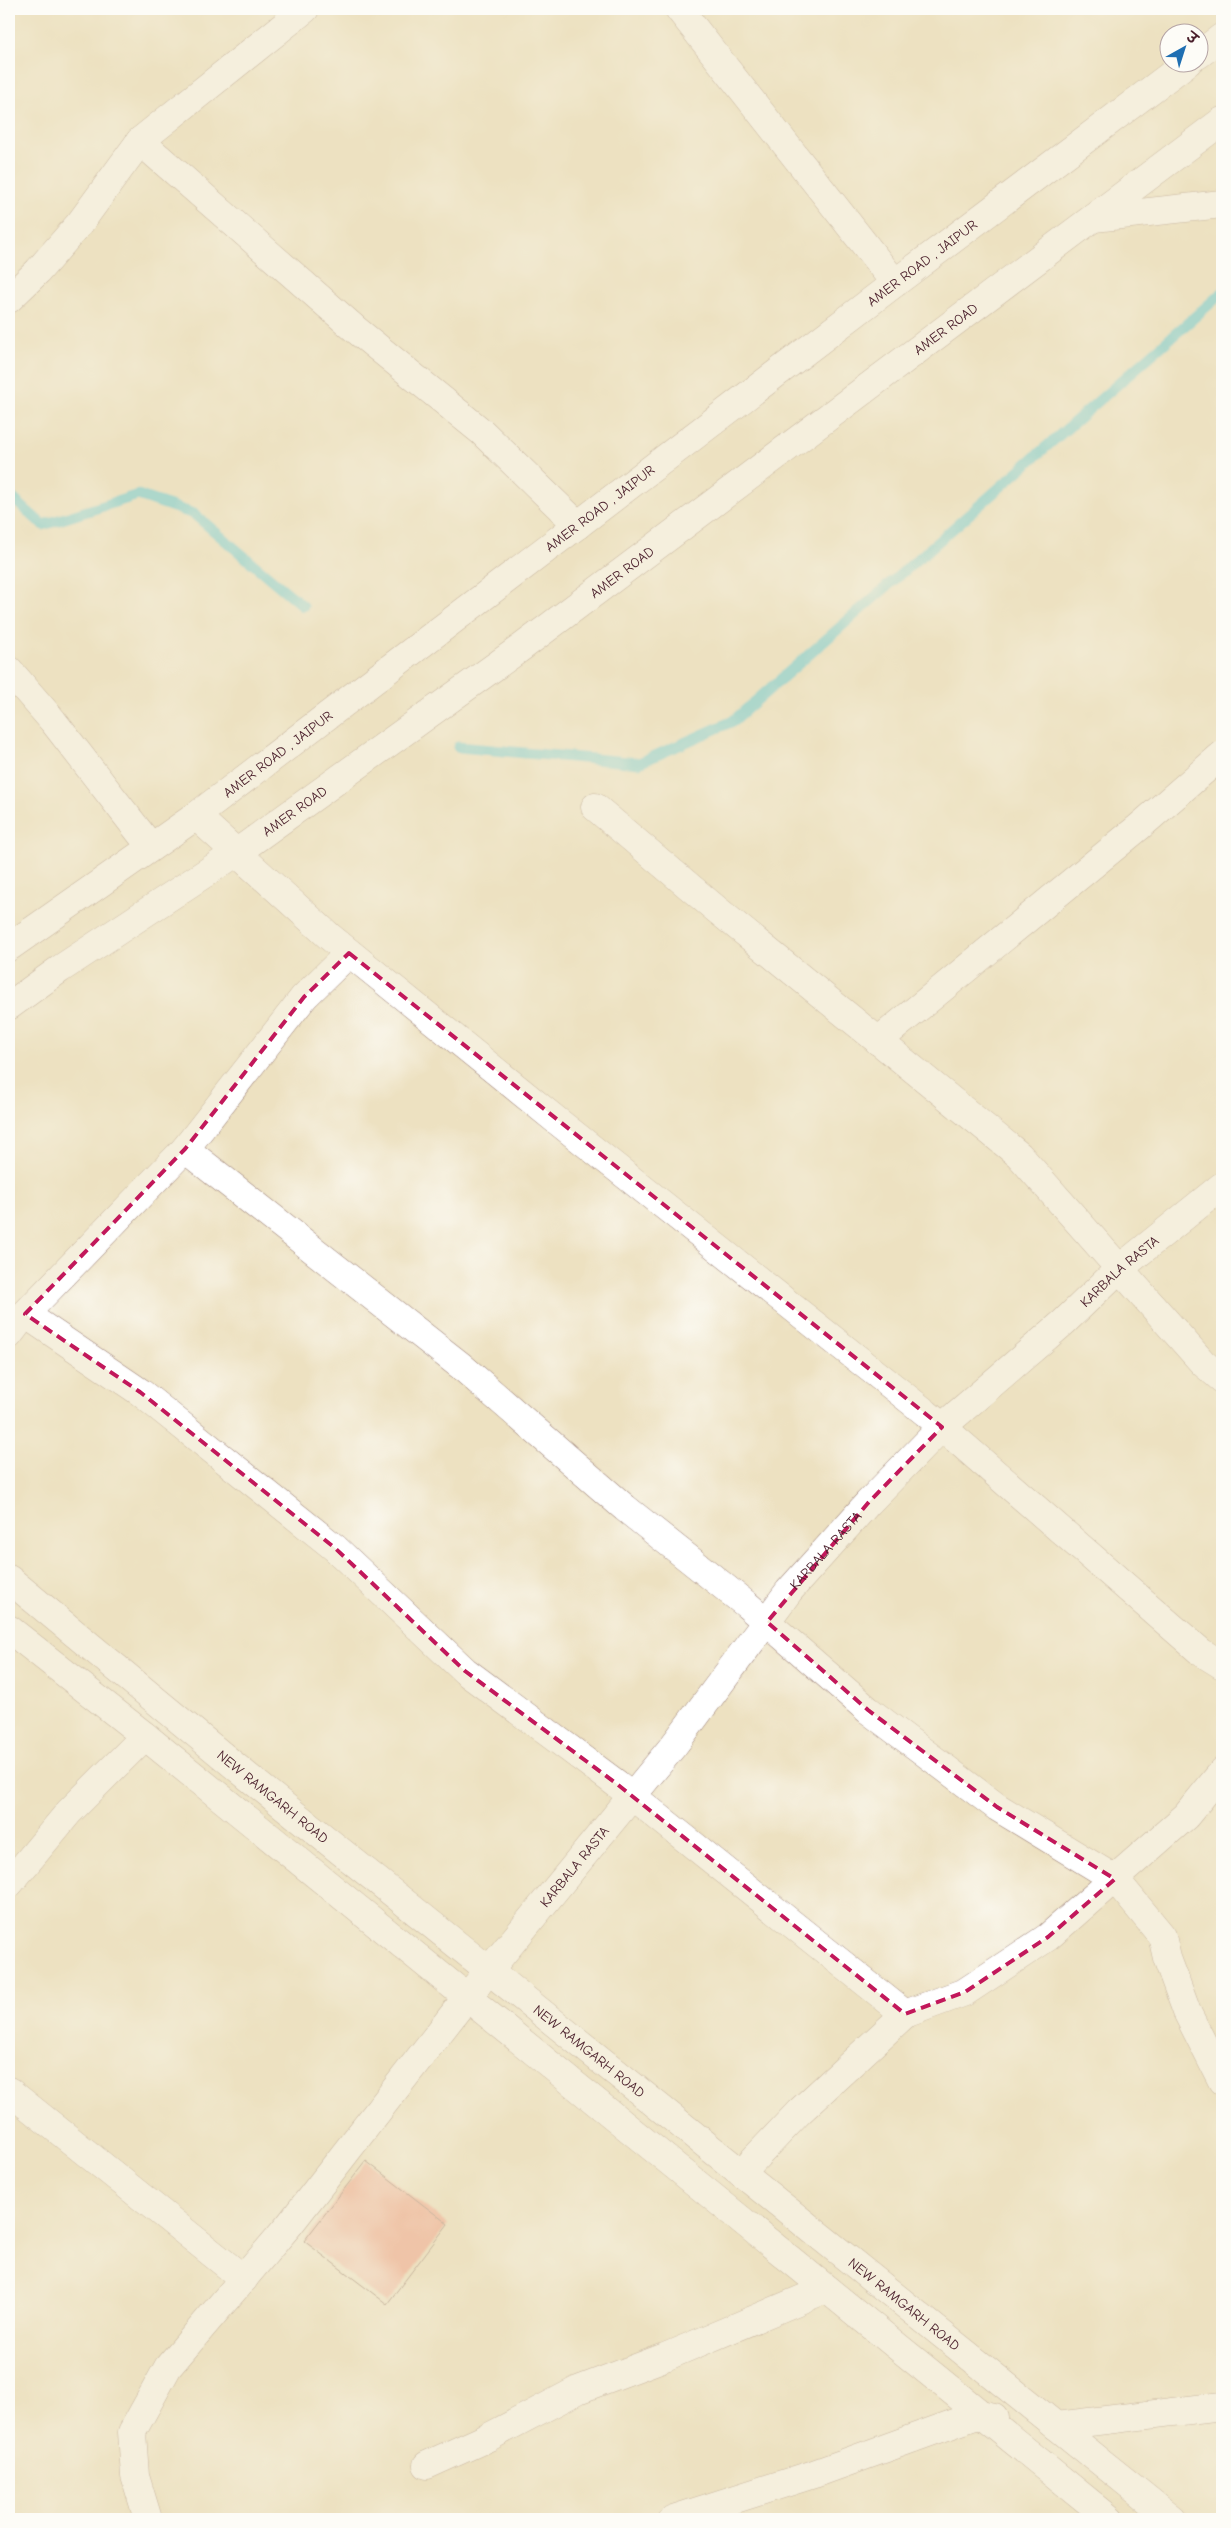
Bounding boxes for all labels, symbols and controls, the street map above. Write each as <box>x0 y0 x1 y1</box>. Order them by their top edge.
north arrow <box>1158 22 1208 72</box>
text: उ <box>1181 27 1202 49</box>
street label: AMER ROAD , JAIPUR <box>864 216 980 310</box>
street label: AMER ROAD <box>910 300 981 359</box>
street label: AMER ROAD , JAIPUR <box>542 461 658 556</box>
street label: AMER ROAD <box>587 543 658 602</box>
street label: AMER ROAD , JAIPUR <box>220 707 336 801</box>
street label: AMER ROAD <box>259 782 331 840</box>
street label: KARBALA RASTA <box>1077 1232 1162 1311</box>
street label: KARBALA RASTA <box>786 1508 865 1593</box>
street label: NEW RAMGARH ROAD <box>213 1747 332 1847</box>
street label: KARBALA RASTA <box>536 1823 613 1911</box>
street label: NEW RAMGARH ROAD <box>530 2001 648 2101</box>
street label: NEW RAMGARH ROAD <box>845 2254 963 2354</box>

